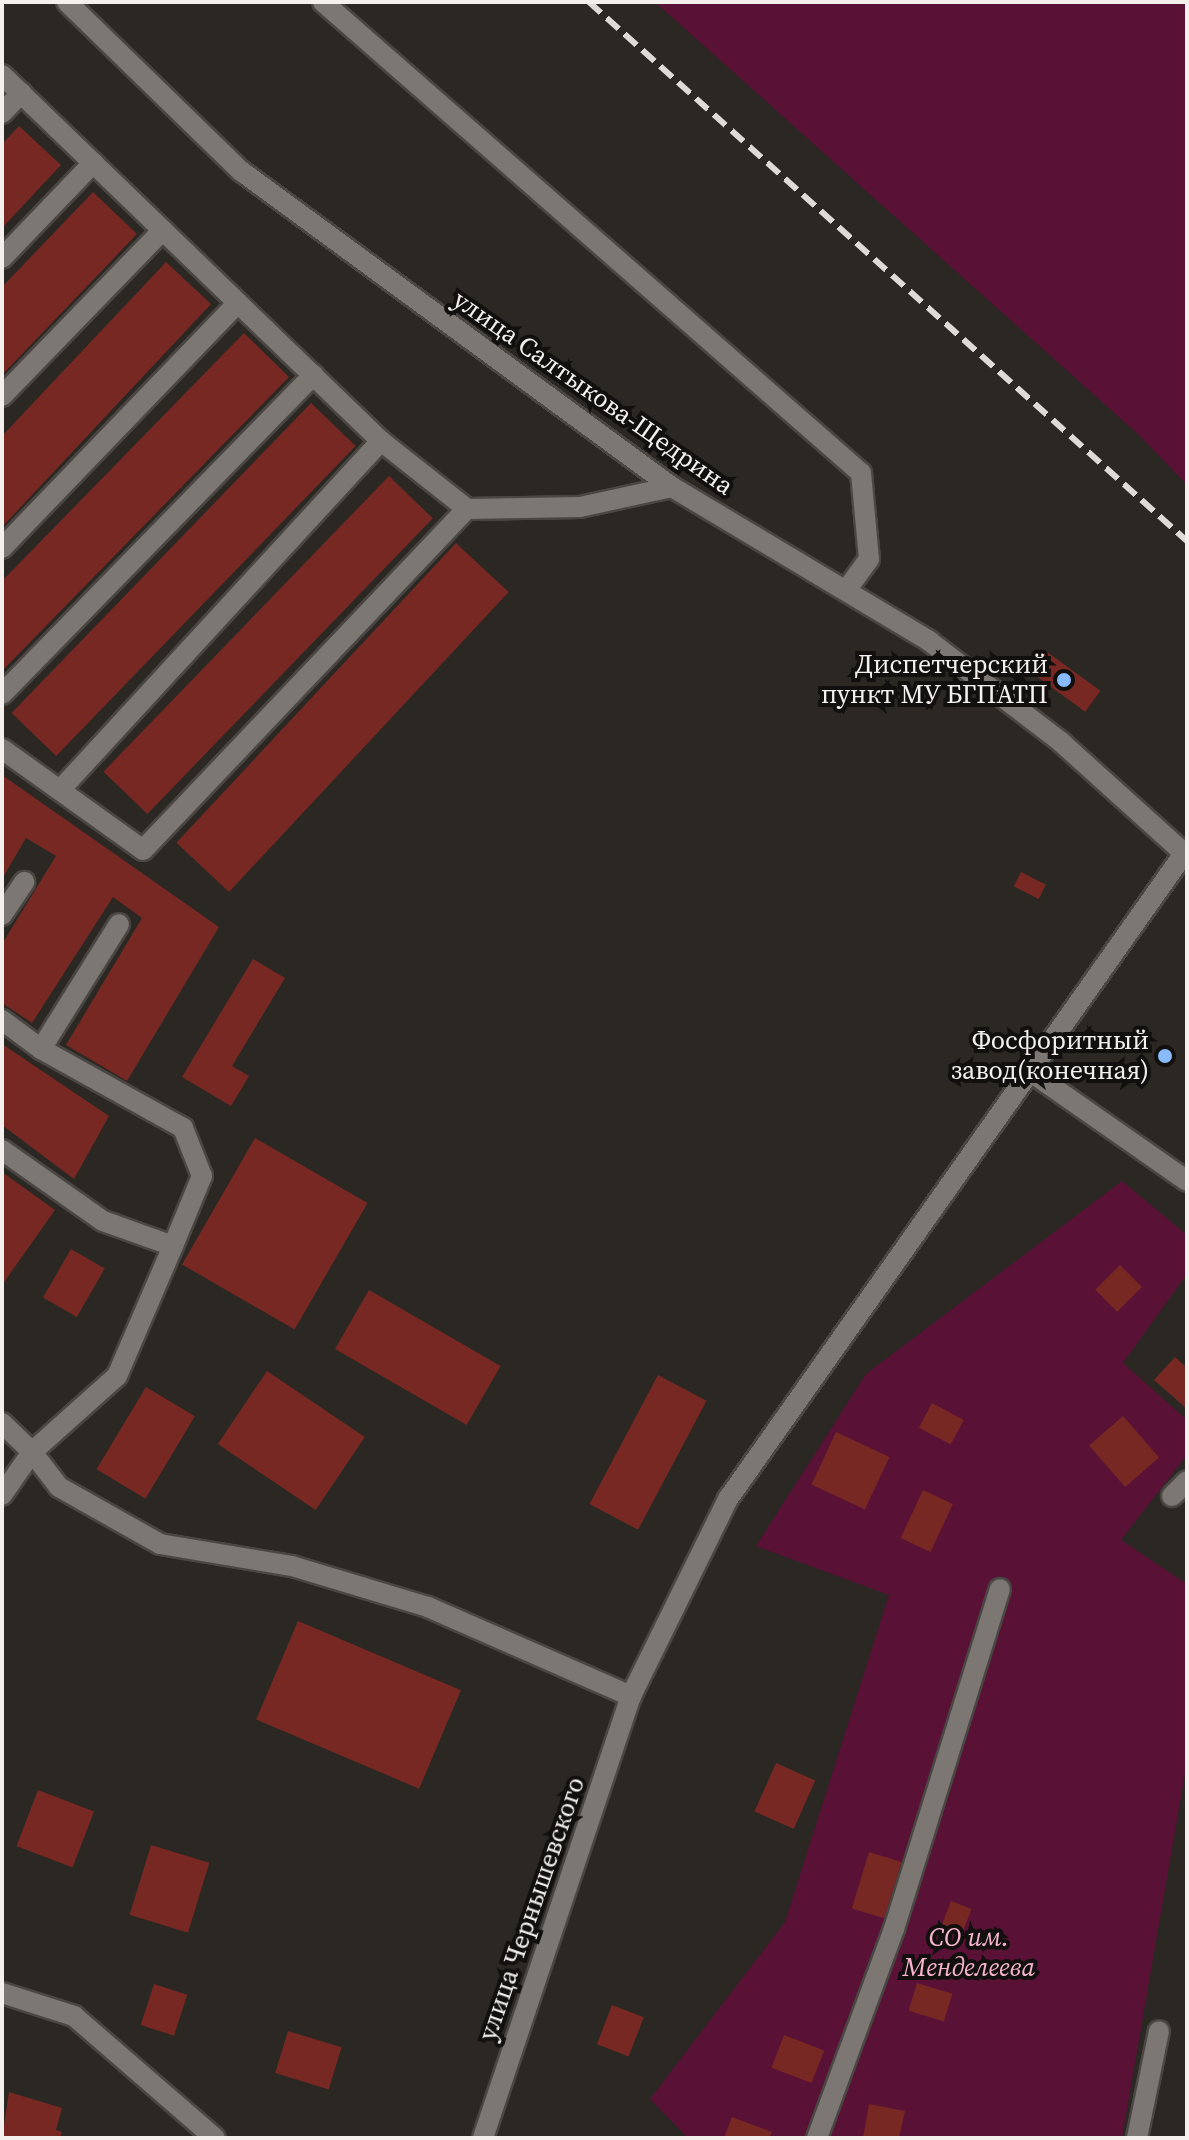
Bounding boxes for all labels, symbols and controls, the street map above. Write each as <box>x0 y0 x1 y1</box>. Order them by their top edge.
street label: улица Салтыкова-Щедрина <box>447 284 739 502</box>
place label: Диспетчерский пункт МУ БГПАТП <box>820 649 1048 710</box>
marker: Диспетчерский пункт МУ БГПАТП <box>1055 671 1073 689</box>
place label: Фосфоритный завод(конечная) <box>951 1025 1149 1086</box>
marker: Фосфоритный завод(конечная) <box>1156 1047 1174 1065</box>
street label: улица Чернышевского <box>472 1773 592 2045</box>
park label: СО им. Менделеева <box>903 1922 1035 1984</box>

